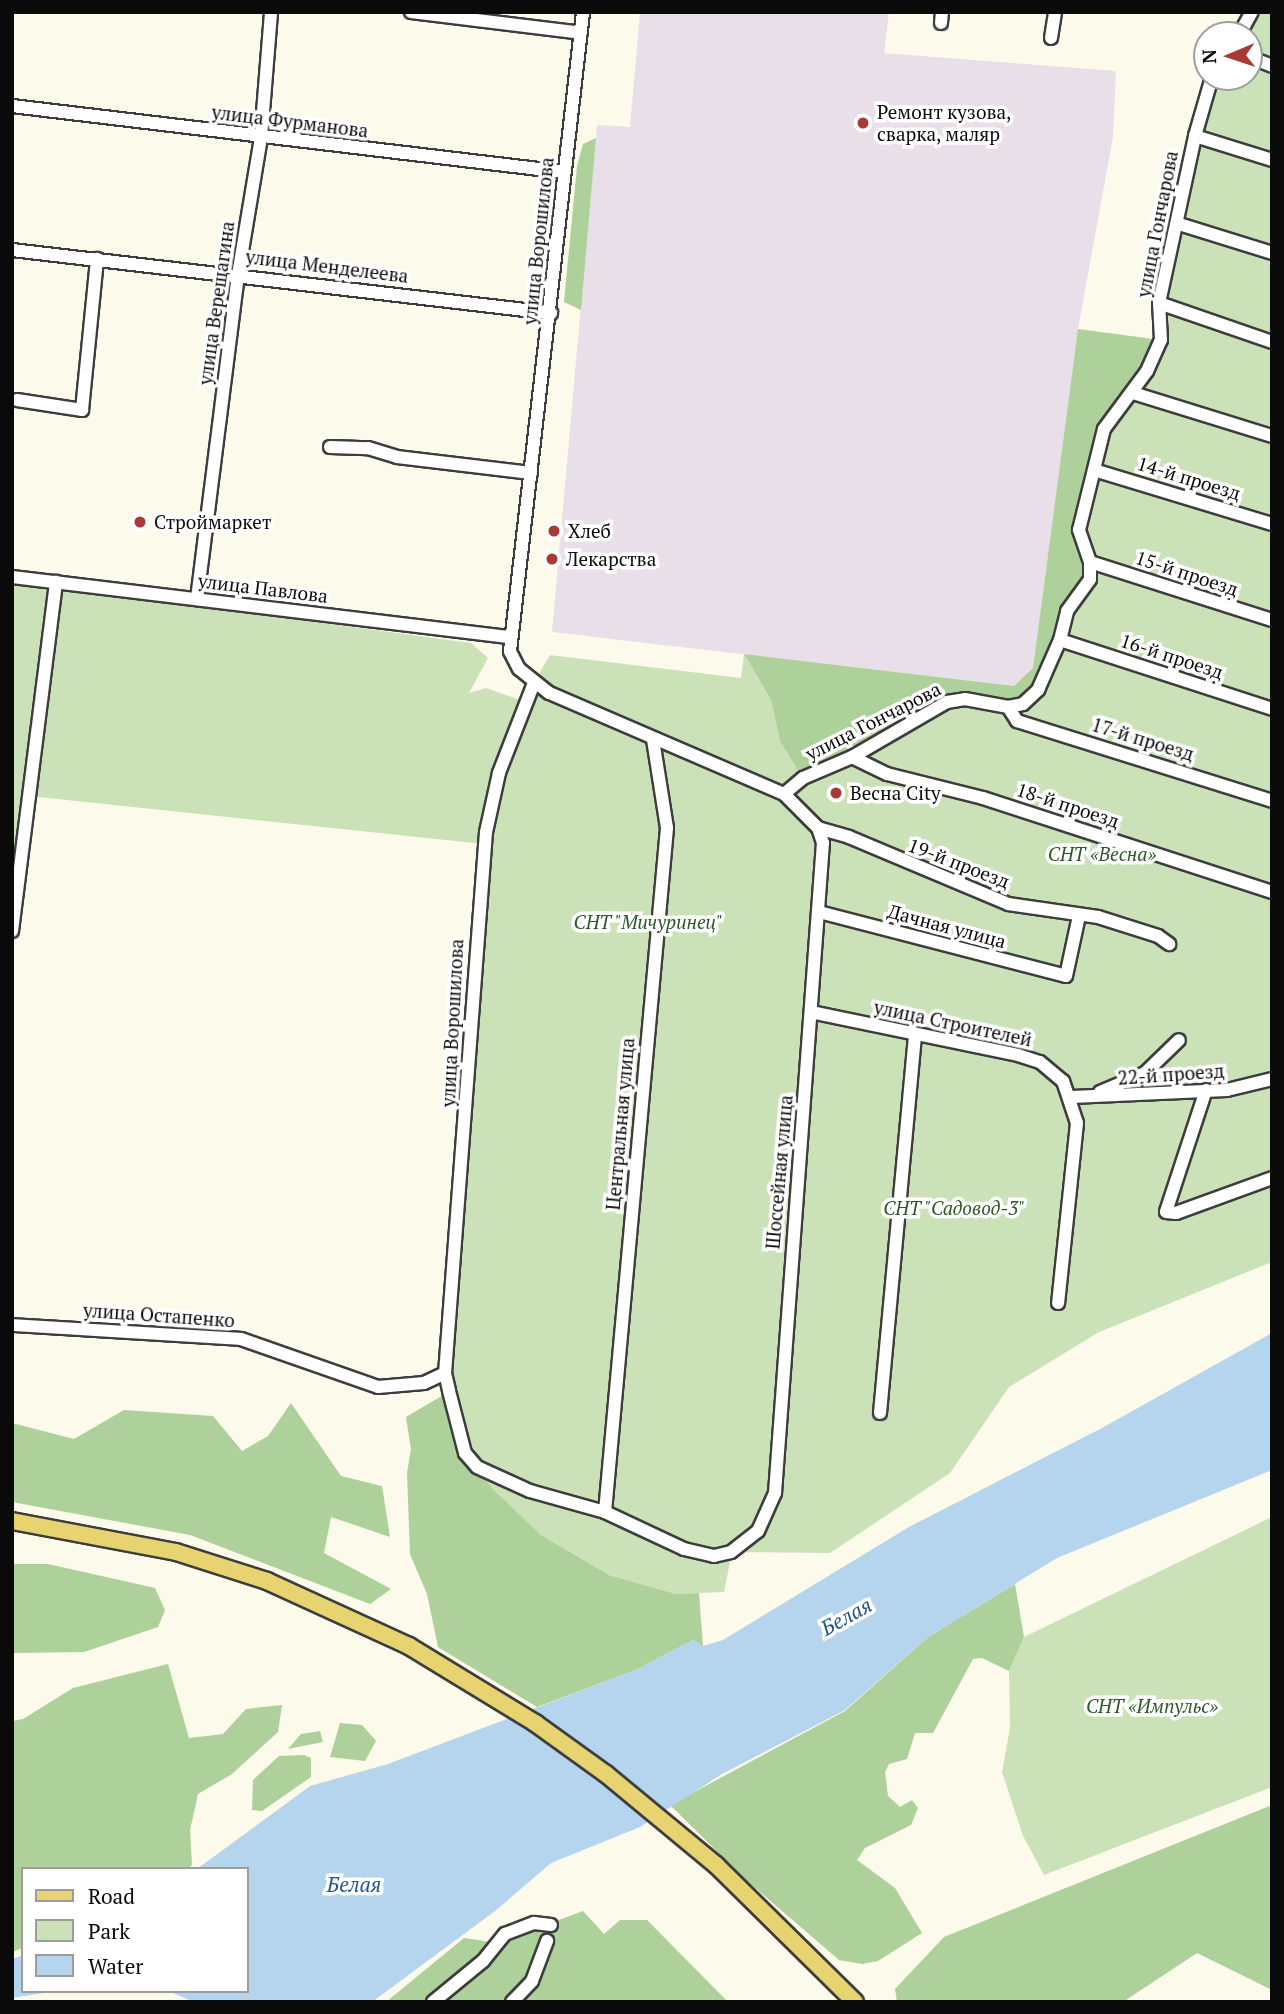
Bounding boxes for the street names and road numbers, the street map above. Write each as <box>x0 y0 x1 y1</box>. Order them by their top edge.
street label: улица Фурманова <box>210 100 370 142</box>
street label: улица Гончарова <box>1132 149 1182 299</box>
street label: улица Ворошилова <box>518 156 558 326</box>
street label: улица Верещагина <box>193 220 239 386</box>
street label: улица Менделеева <box>244 245 410 287</box>
street label: 14-й проезд <box>1135 451 1243 505</box>
street label: 15-й проезд <box>1133 546 1241 600</box>
street label: улица Павлова <box>197 569 329 607</box>
street label: 16-й проезд <box>1118 629 1226 683</box>
street label: улица Гончарова <box>801 677 945 765</box>
street label: 17-й проезд <box>1089 713 1197 765</box>
street label: 18-й проезд <box>1014 778 1122 832</box>
street label: 19-й проезд <box>905 833 1013 893</box>
street label: Дачная улица <box>885 899 1009 953</box>
street label: улица Ворошилова <box>436 938 468 1108</box>
street label: улица Строителей <box>872 995 1034 1051</box>
street label: Центральная улица <box>601 1037 639 1211</box>
street label: 22-й проезд <box>1117 1059 1225 1089</box>
street label: Шоссейная улица <box>761 1094 797 1250</box>
street label: улица Остапенко <box>82 1298 236 1332</box>

